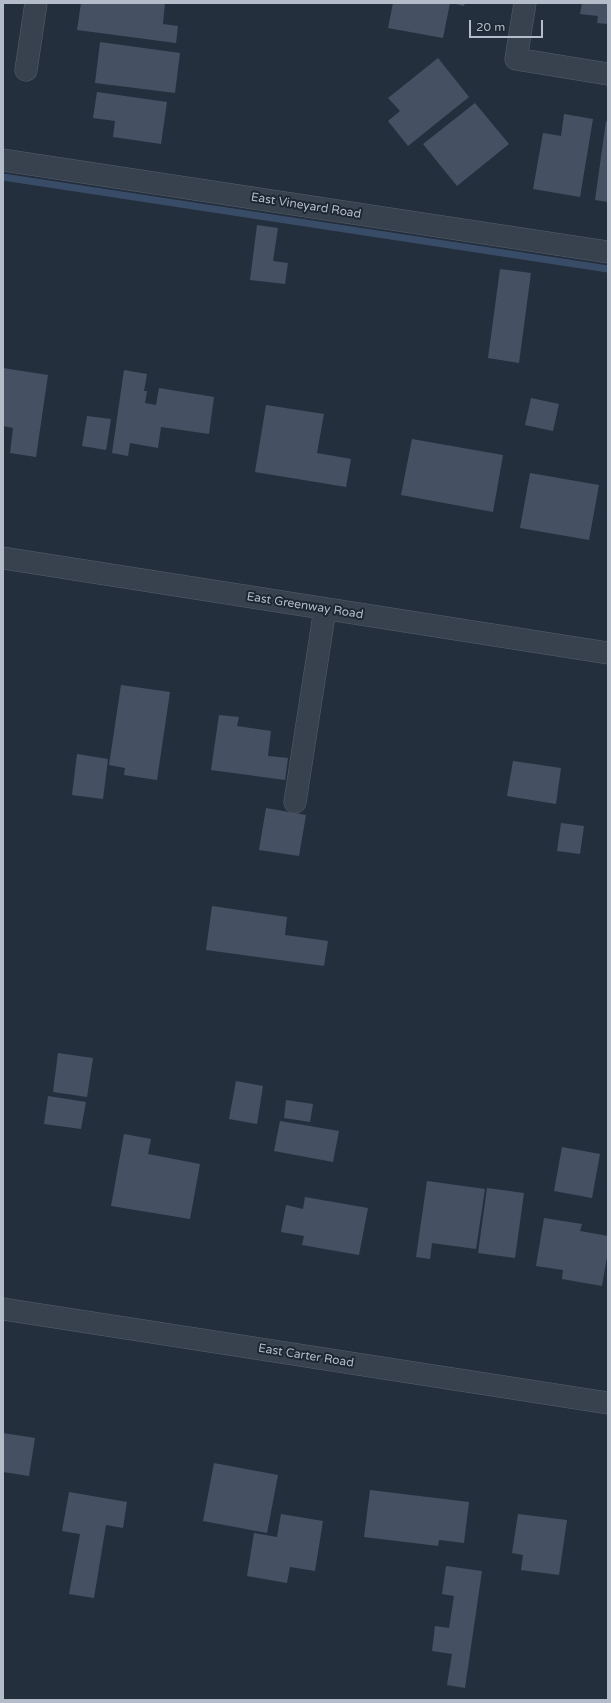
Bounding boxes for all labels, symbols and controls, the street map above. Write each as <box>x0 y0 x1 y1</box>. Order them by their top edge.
scale bar <box>471 12 545 38</box>
text: 20 m <box>476 20 505 34</box>
street label: East Vineyard Road <box>250 190 362 222</box>
street label: East Greenway Road <box>246 590 364 622</box>
street label: East Carter Road <box>257 1341 355 1371</box>

